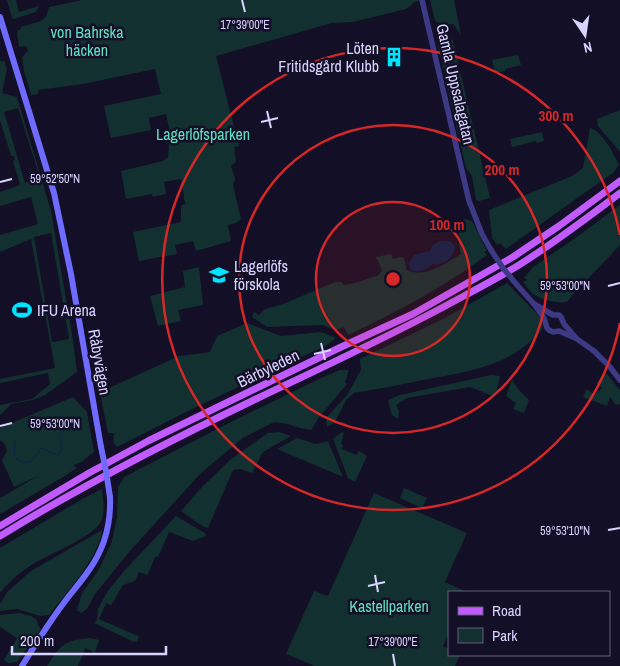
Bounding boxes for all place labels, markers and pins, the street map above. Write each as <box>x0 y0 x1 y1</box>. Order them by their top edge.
place label: Löten Fritidsgård Klubb <box>278 37 379 77</box>
building icon: Löten Fritidsgård Klubb <box>383 46 405 68</box>
place label: Lagerlöfs förskola <box>234 255 288 295</box>
school or university icon: Lagerlöfs förskola <box>208 264 230 286</box>
centre of rings <box>384 270 402 288</box>
sports icon: IFU Arena <box>11 299 33 321</box>
place label: IFU Arena <box>37 299 97 321</box>

